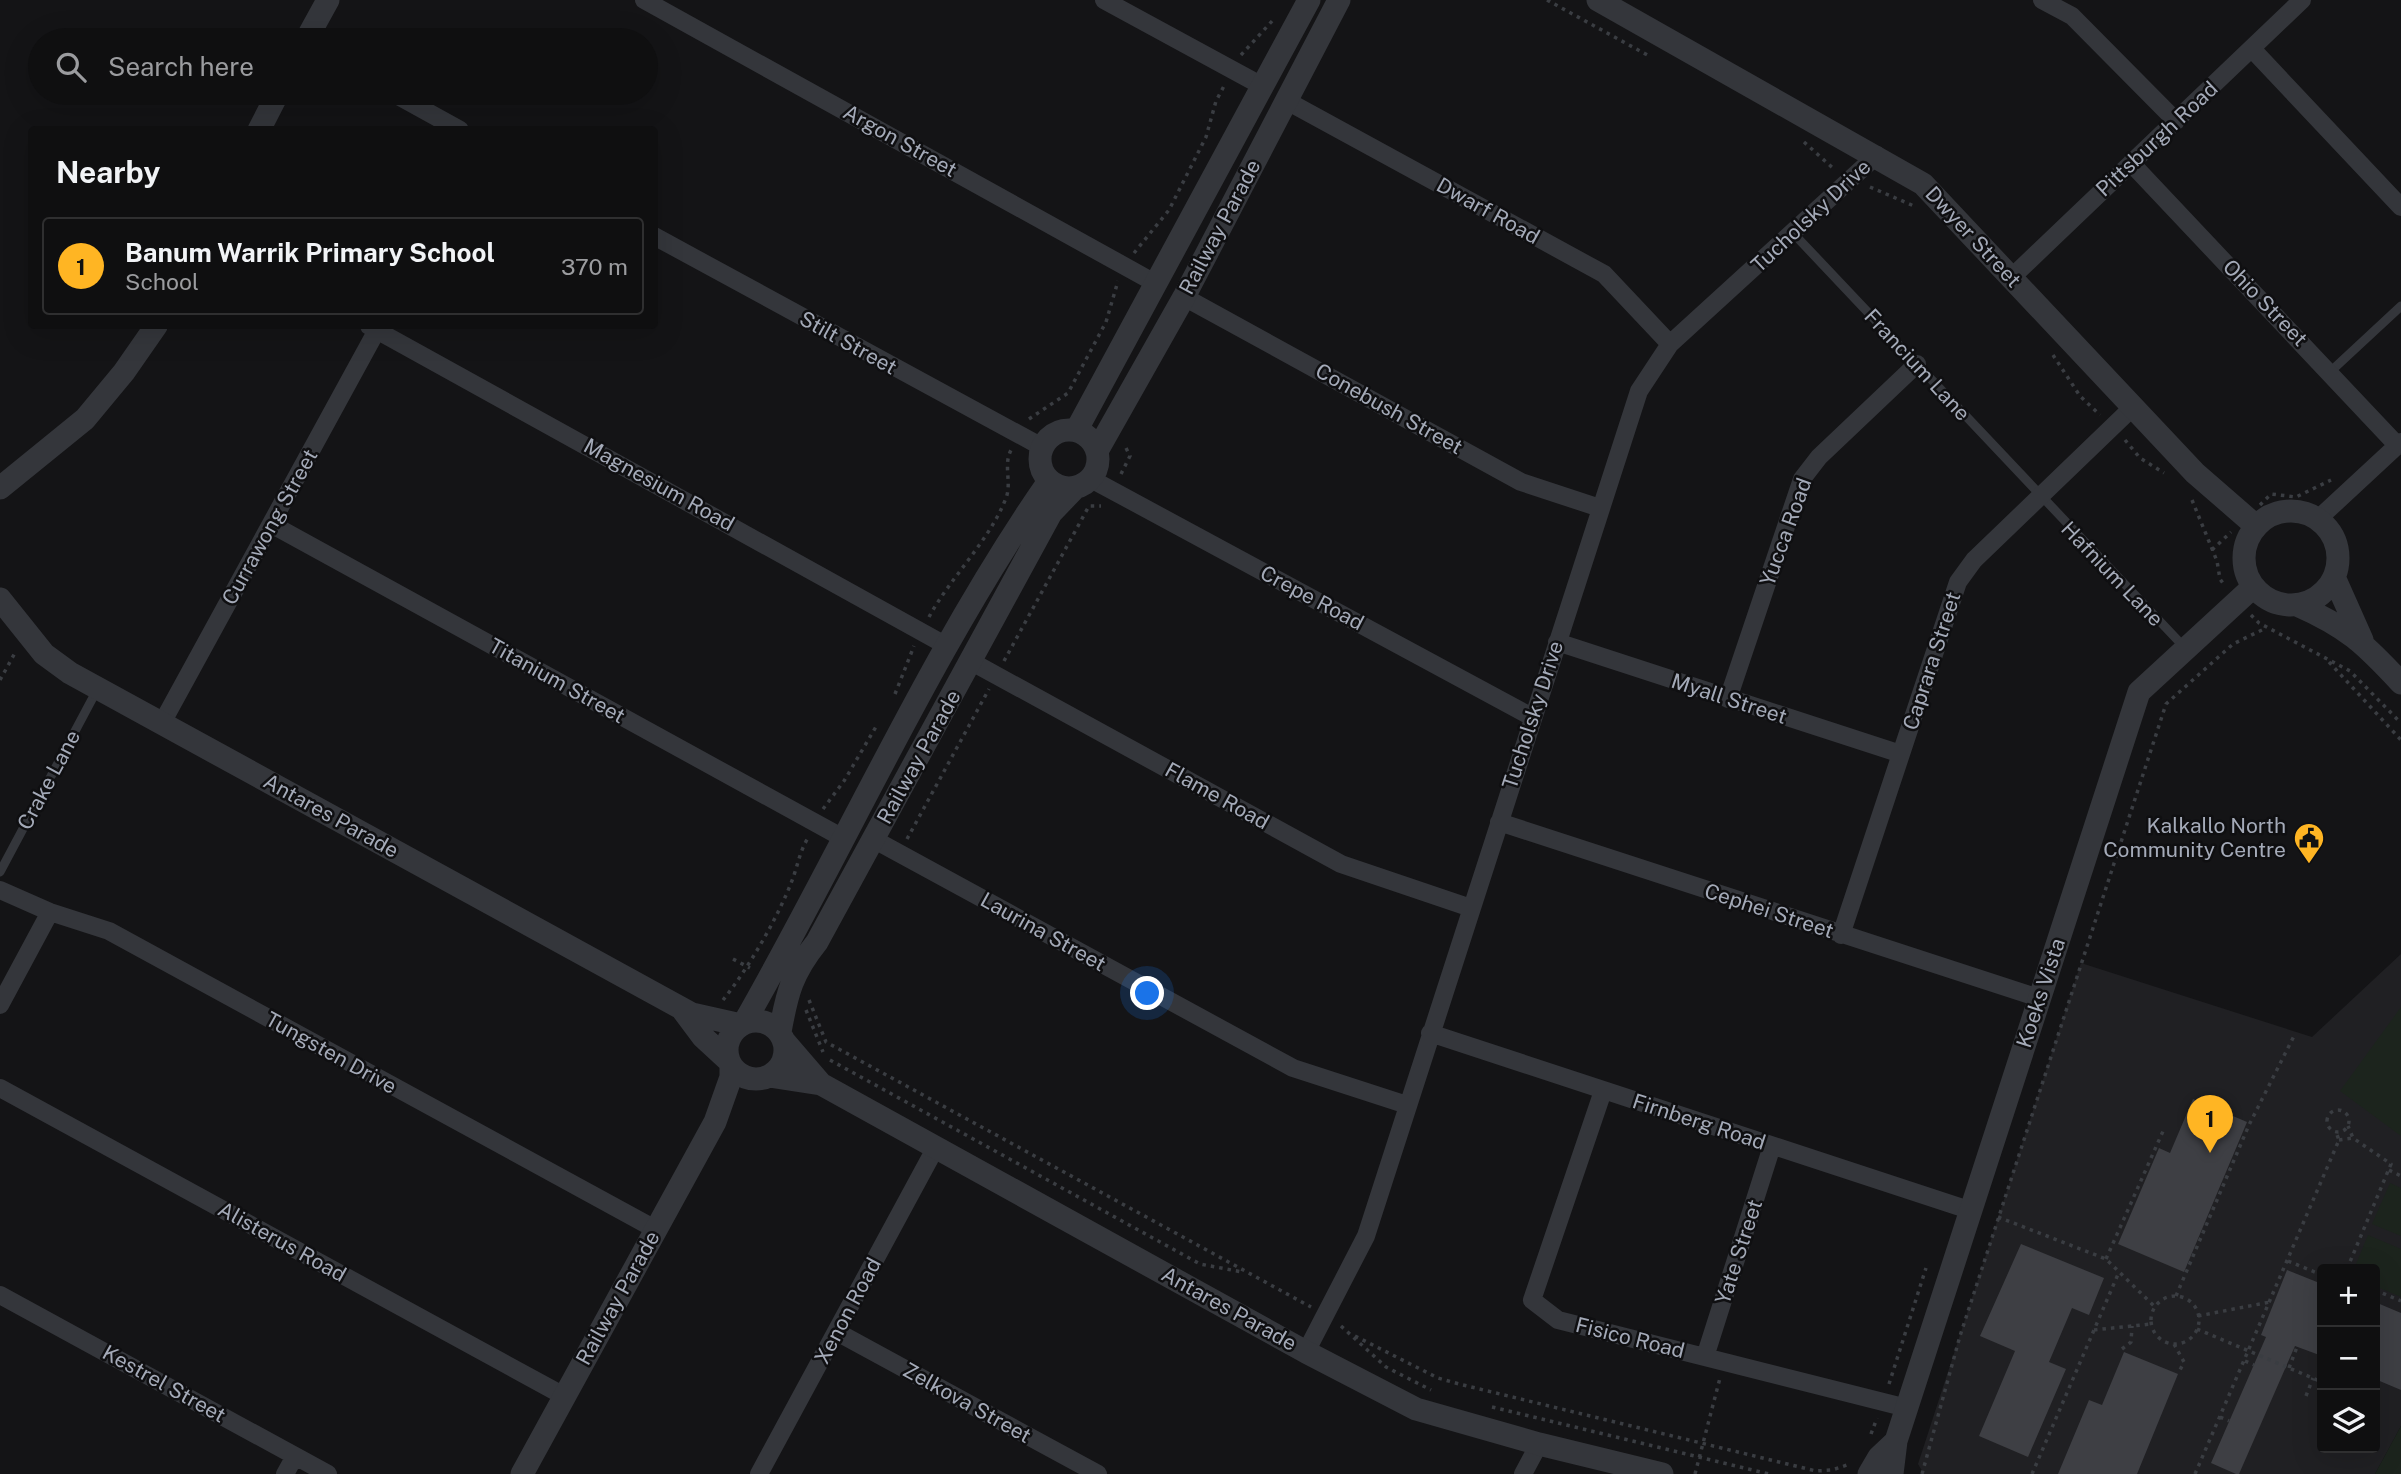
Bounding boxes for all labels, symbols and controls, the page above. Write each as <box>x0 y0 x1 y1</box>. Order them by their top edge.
search box <box>28 28 658 105</box>
icon: search <box>52 48 90 86</box>
text: Search here <box>108 51 254 82</box>
street label: Pittsburgh Road <box>2091 76 2223 201</box>
street label: Argon Street <box>839 99 961 182</box>
text: Nearby <box>56 154 160 190</box>
street label: Tucholsky Drive <box>1746 154 1876 277</box>
street label: Railway Parade <box>1173 155 1266 299</box>
street label: Dwarf Road <box>1432 172 1544 249</box>
street label: Dwyer Street <box>1920 181 2026 292</box>
text: Banum Warrik Primary School <box>125 237 495 268</box>
text: 1 <box>76 253 86 280</box>
text: 370 m <box>561 253 628 280</box>
street label: Ohio Street <box>2218 254 2313 351</box>
text: School <box>125 268 199 295</box>
street label: Francium Lane <box>1859 304 1975 426</box>
street label: Stilt Street <box>795 306 901 380</box>
street label: Conebush Street <box>1311 358 1467 459</box>
street label: Magnesium Road <box>580 433 739 536</box>
street label: Currawong Street <box>217 445 323 609</box>
street label: Yucca Road <box>1754 474 1817 589</box>
street label: Hafnium Lane <box>2056 516 2169 631</box>
street label: Crepe Road <box>1256 560 1368 635</box>
street label: Caprara Street <box>1897 589 1966 733</box>
street label: Titanium Street <box>485 633 630 728</box>
street label: Tucholsky Drive <box>1497 638 1568 792</box>
street label: Myall Street <box>1668 668 1790 729</box>
street label: Railway Parade <box>871 685 966 828</box>
street label: Crake Lane <box>12 726 85 834</box>
street label: Flame Road <box>1161 757 1274 834</box>
street label: Antares Parade <box>259 768 403 863</box>
place label: Kalkallo North Community Centre <box>2103 813 2286 862</box>
public building icon: Kalkallo North Community Centre <box>2292 821 2326 865</box>
street label: Cephei Street <box>1701 878 1837 943</box>
street label: Laurina Street <box>976 887 1110 976</box>
street label: Koeks Vista <box>2011 935 2070 1051</box>
your location <box>1130 976 1164 1010</box>
street label: Tungsten Drive <box>261 1006 401 1099</box>
street label: Firnberg Road <box>1630 1088 1769 1155</box>
pin: 1 <box>2187 1095 2233 1153</box>
street label: Alisterus Road <box>214 1196 351 1287</box>
street label: Yate Street <box>1710 1196 1767 1307</box>
street label: Railway Parade <box>570 1226 665 1369</box>
street label: Xenon Road <box>809 1253 886 1368</box>
street label: Antares Parade <box>1157 1261 1301 1356</box>
map controls <box>2317 1264 2380 1453</box>
button: + <box>2317 1264 2380 1327</box>
street label: Fisico Road <box>1573 1312 1687 1363</box>
button: − <box>2317 1327 2380 1390</box>
street label: Kestrel Street <box>98 1339 230 1428</box>
street label: Zelkova Street <box>899 1357 1036 1448</box>
button: layers <box>2317 1390 2380 1453</box>

